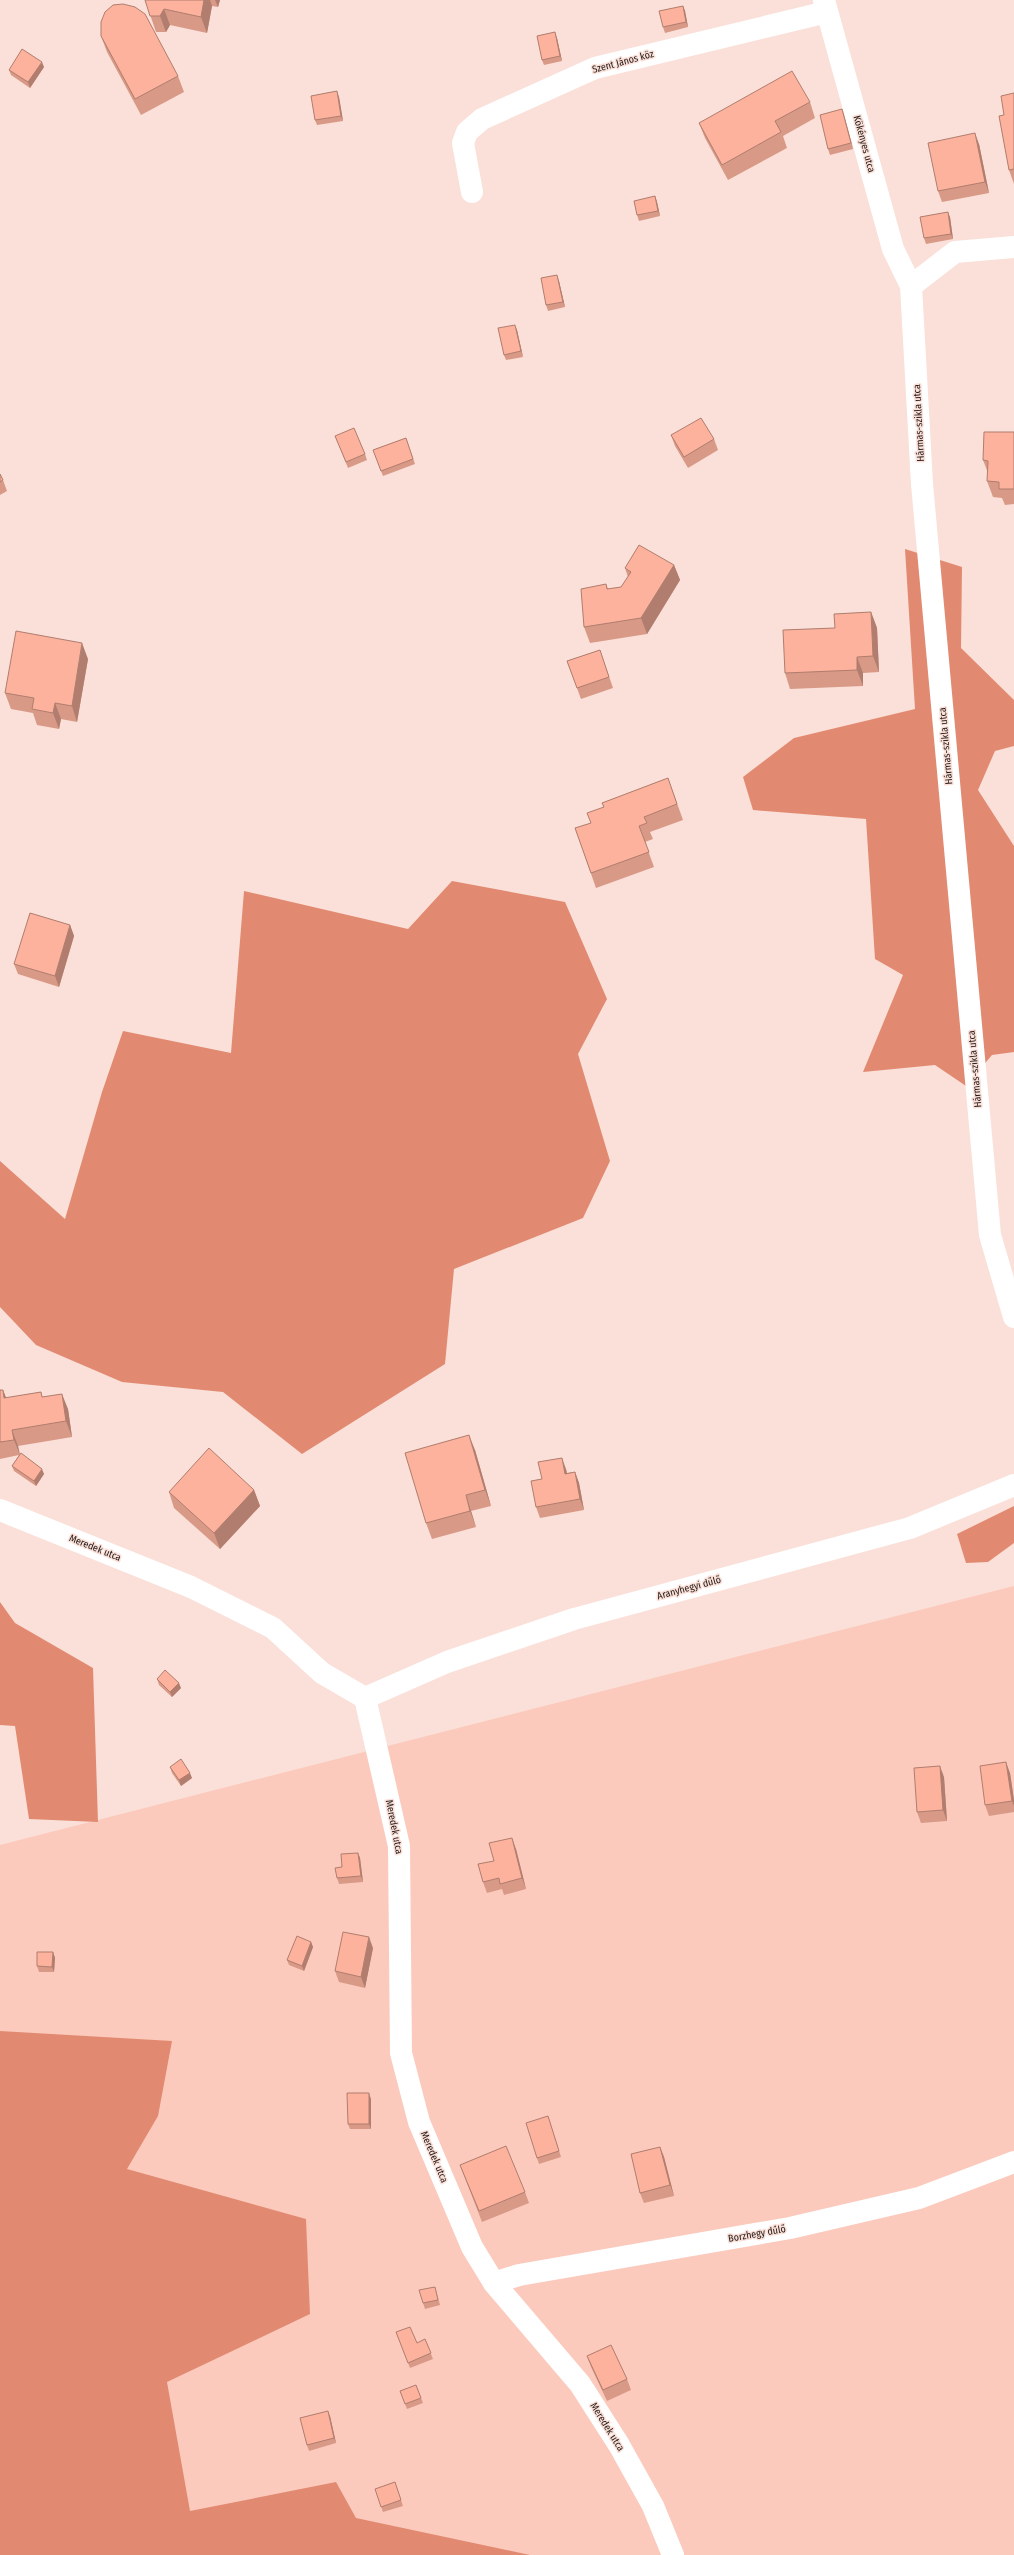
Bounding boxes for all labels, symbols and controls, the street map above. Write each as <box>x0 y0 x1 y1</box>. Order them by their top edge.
street label: Szent János köz <box>591 48 655 76</box>
street label: Kökényes utca <box>851 114 877 174</box>
street label: Hármas-szikla utca <box>911 384 927 462</box>
street label: Hármas-szikla utca <box>937 707 955 785</box>
street label: Hármas-szikla utca <box>966 1030 984 1108</box>
street label: Meredek utca <box>67 1532 123 1564</box>
street label: Aranyhegyi dűlő <box>655 1573 722 1602</box>
street label: Meredek utca <box>383 1799 405 1855</box>
street label: Meredek utca <box>418 2129 450 2185</box>
street label: Borzhegy dűlő <box>727 2222 787 2245</box>
street label: Meredek utca <box>587 2401 627 2454</box>

